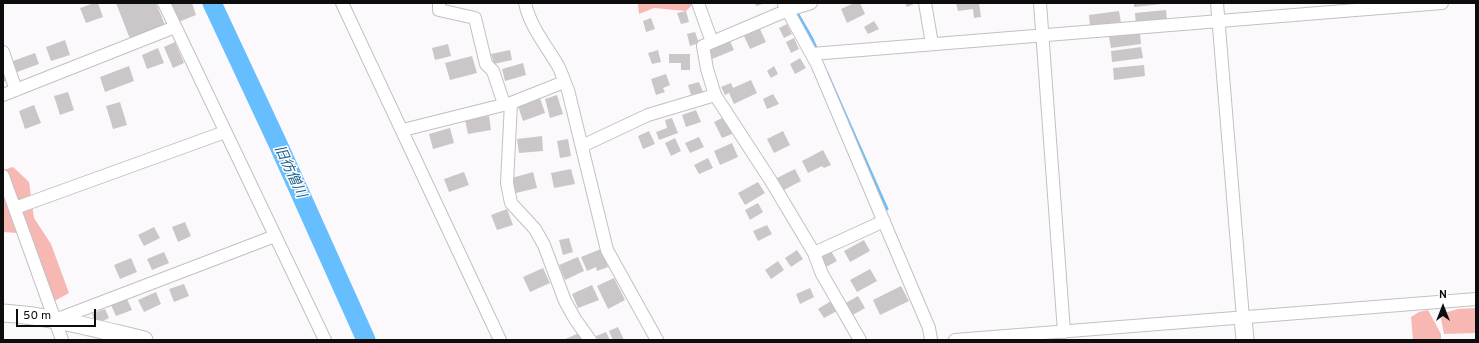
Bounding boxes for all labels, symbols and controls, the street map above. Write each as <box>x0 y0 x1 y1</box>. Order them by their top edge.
water label: 旧彷僧川 <box>270 143 308 201</box>
north arrow <box>1423 287 1463 327</box>
text: N <box>1439 288 1447 302</box>
scale bar <box>18 301 98 327</box>
text: 50 m <box>23 308 51 324</box>

